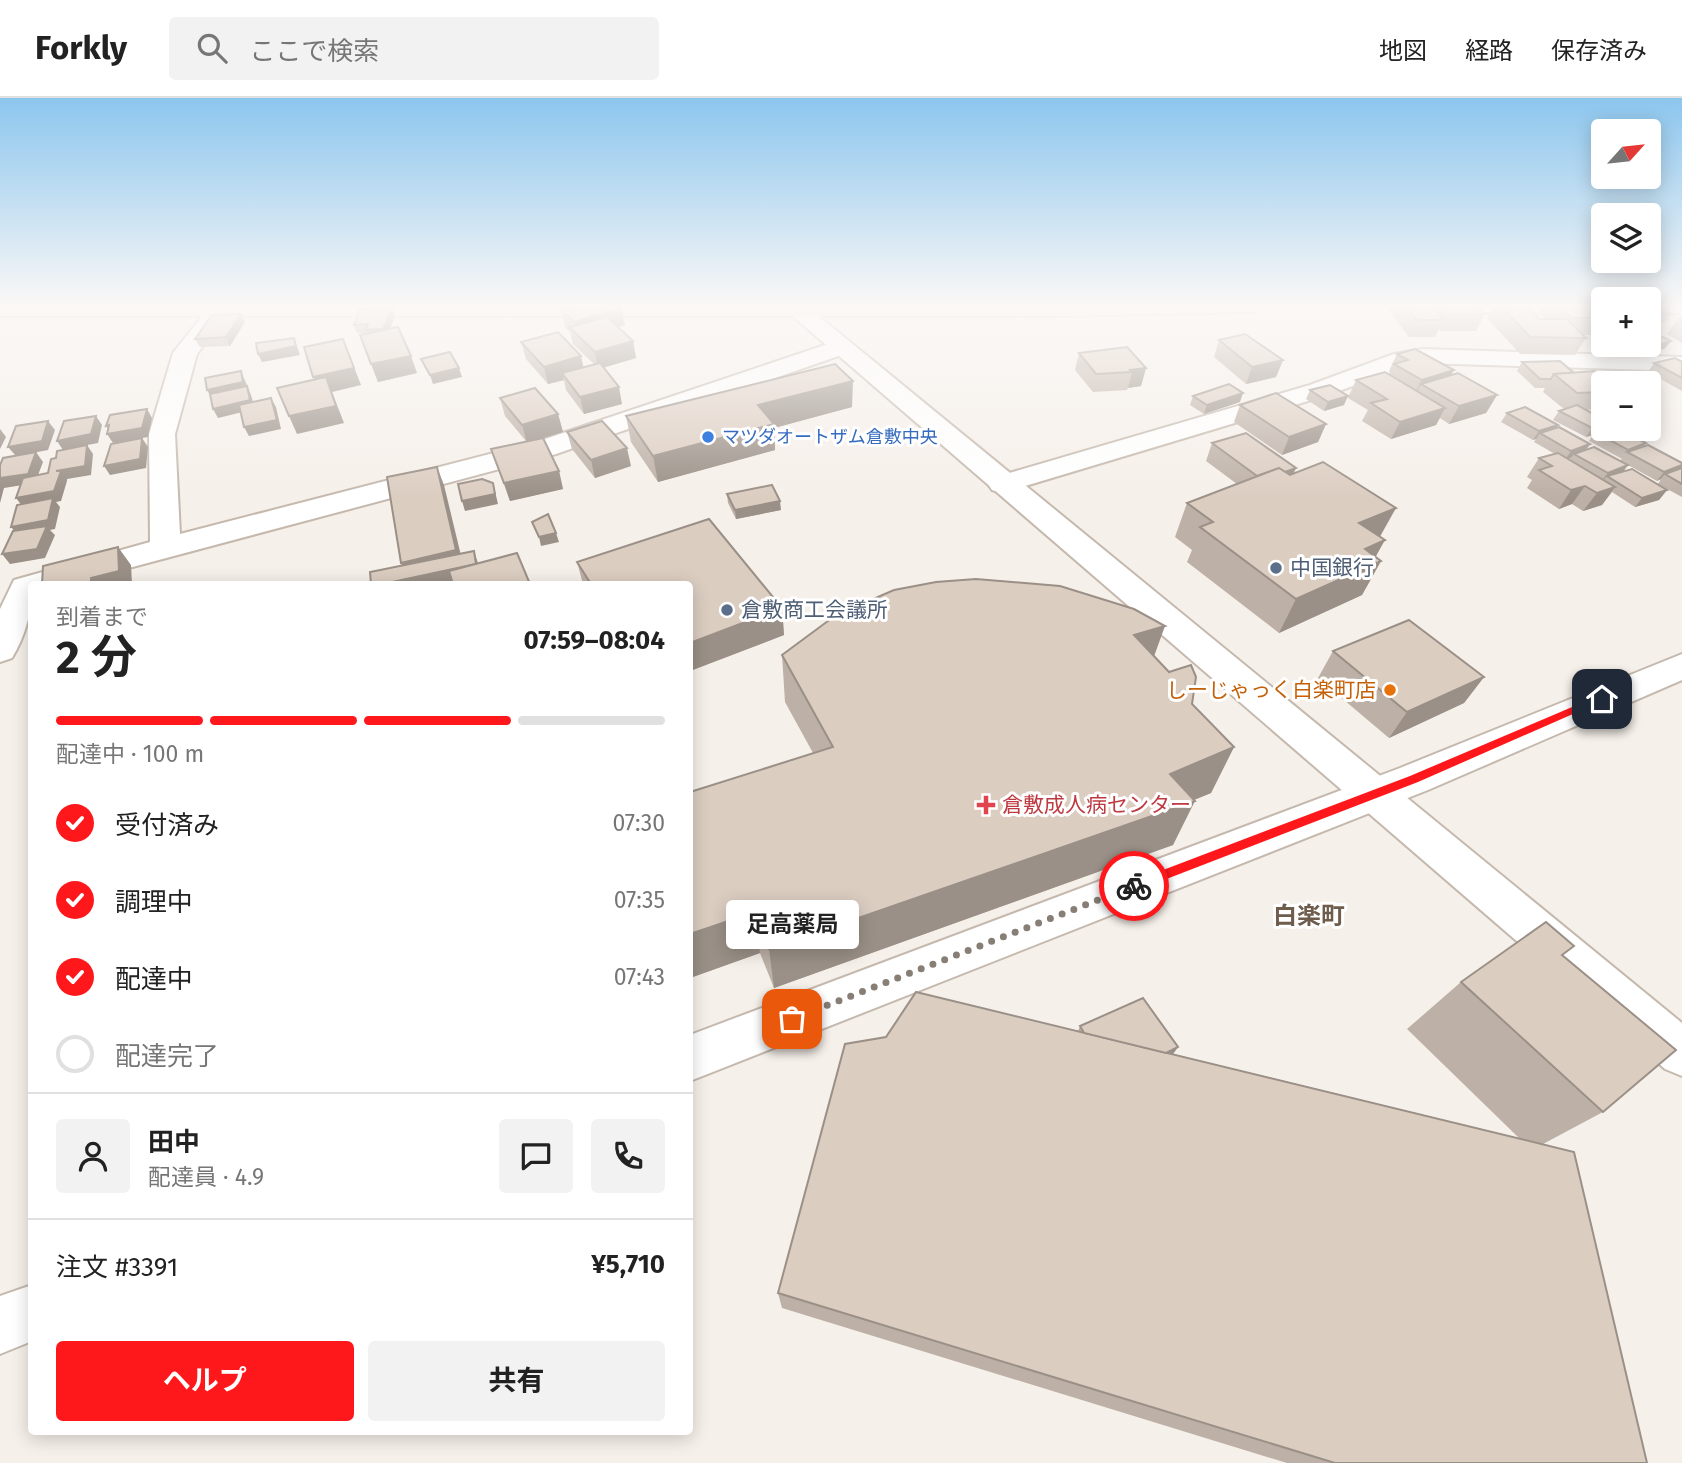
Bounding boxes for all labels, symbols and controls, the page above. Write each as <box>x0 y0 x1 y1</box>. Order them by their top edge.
search box <box>169 17 659 80</box>
text: Forkly <box>35 28 127 68</box>
icon: search <box>193 29 231 67</box>
text: ここで検索 <box>249 36 379 67</box>
text: 地図 <box>1379 37 1427 65</box>
text: 経路 <box>1465 37 1513 65</box>
text: 保存済み <box>1551 37 1647 65</box>
north arrow <box>1591 119 1661 189</box>
map controls <box>1591 119 1661 441</box>
button: layers <box>1591 203 1661 273</box>
button: + <box>1591 287 1661 357</box>
button: − <box>1591 371 1661 441</box>
place label: マツダオートザム倉敷中央 <box>722 426 938 448</box>
marker: マツダオートザム倉敷中央 <box>700 429 716 445</box>
place label: 中国銀行 <box>1290 555 1374 581</box>
marker: 中国銀行 <box>1268 560 1284 576</box>
place label: 倉敷商工会議所 <box>741 597 888 623</box>
marker: 倉敷商工会議所 <box>719 602 735 618</box>
text: 到着まで <box>56 603 148 631</box>
text: 07:59–08:04 <box>524 625 665 656</box>
text: 2 分 <box>56 630 137 685</box>
pin <box>1572 669 1632 729</box>
place label: しーじゃっく白楽町店 <box>1166 677 1376 703</box>
icon: home <box>1583 680 1621 718</box>
marker: しーじゃっく白楽町店 <box>1382 682 1398 698</box>
text: 配達中 · 100 m <box>56 740 204 768</box>
place label: 倉敷成人病センター <box>1002 792 1191 818</box>
marker: 倉敷成人病センター <box>976 795 996 815</box>
icon: check <box>56 804 94 842</box>
text: 07:30 <box>612 809 665 837</box>
text: 受付済み <box>115 810 219 841</box>
courier <box>1099 851 1169 921</box>
icon: bike <box>1115 867 1153 905</box>
icon: check <box>56 881 94 919</box>
text: 07:35 <box>614 886 665 914</box>
text: 調理中 <box>115 887 193 918</box>
callout: 足高薬局 <box>726 900 858 949</box>
district label: 白楽町 <box>1273 902 1345 930</box>
text: 足高薬局 <box>747 910 839 938</box>
icon: check <box>56 958 94 996</box>
text: 07:43 <box>614 963 665 991</box>
text: 配達中 <box>115 964 193 995</box>
pin <box>762 989 822 1049</box>
icon: bag <box>773 1000 811 1038</box>
text: 配達完了 <box>115 1041 219 1072</box>
button: person <box>56 1119 130 1193</box>
button: chat <box>499 1119 573 1193</box>
button: phone <box>591 1119 665 1193</box>
text: 田中 <box>148 1127 200 1158</box>
text: 配達員 · 4.9 <box>148 1163 264 1191</box>
text: ¥5,710 <box>591 1249 665 1280</box>
text: 注文 #3391 <box>56 1252 178 1283</box>
button: ヘルプ <box>56 1341 354 1421</box>
button: 共有 <box>368 1341 665 1421</box>

